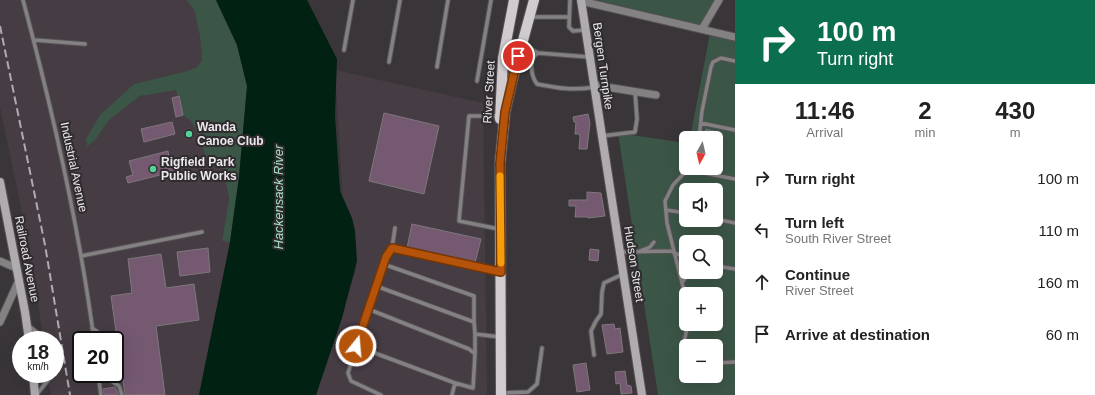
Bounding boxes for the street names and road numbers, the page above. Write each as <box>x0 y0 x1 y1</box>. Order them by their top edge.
street label: Bergen Turnpike <box>590 21 616 111</box>
street label: River Street <box>480 59 498 124</box>
street label: Industrial Avenue <box>58 121 90 214</box>
street label: Railroad Avenue <box>12 215 42 304</box>
street label: Hudson Street <box>621 225 647 304</box>

